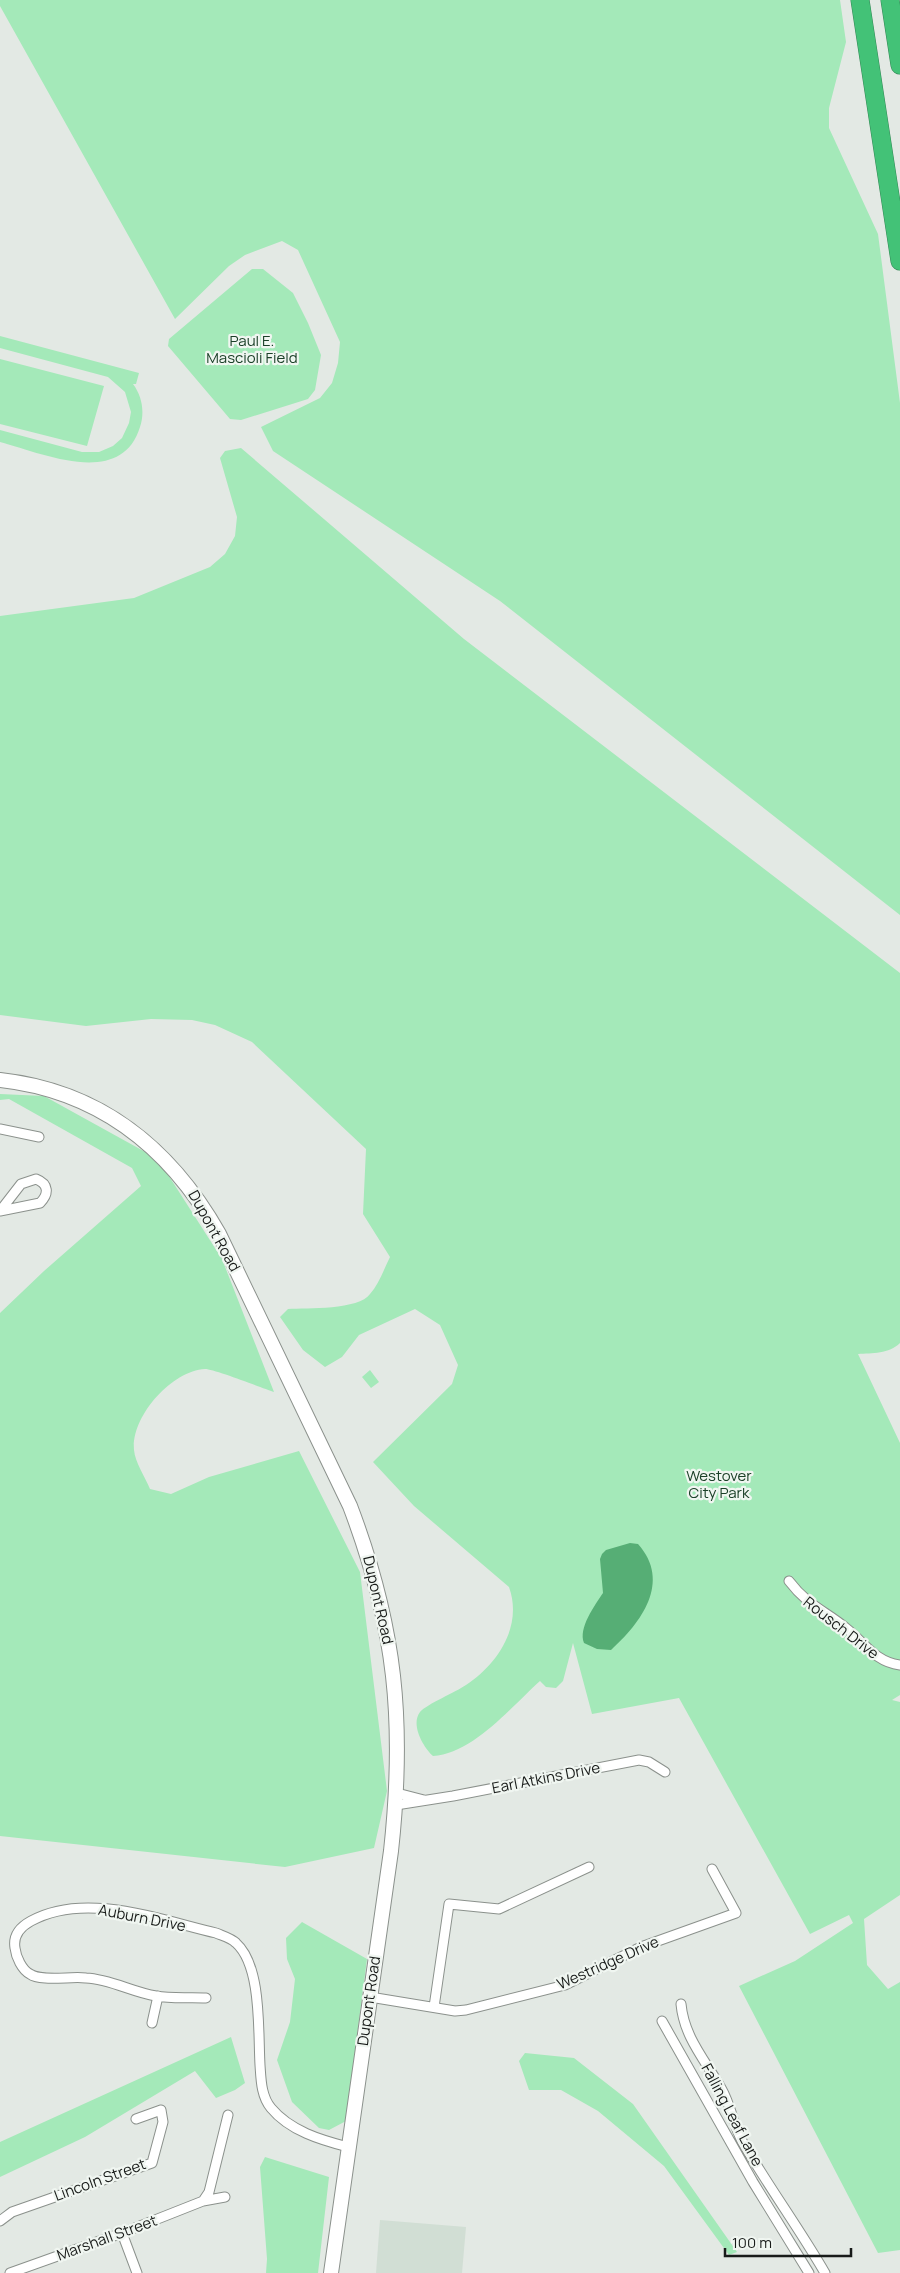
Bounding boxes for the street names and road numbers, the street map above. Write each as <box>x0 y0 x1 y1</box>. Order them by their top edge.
street label: Dupont Road <box>183 1186 245 1275</box>
street label: Dupont Road <box>358 1554 399 1646</box>
street label: Rousch Drive <box>799 1592 884 1664</box>
street label: Earl Atkins Drive <box>490 1757 602 1798</box>
street label: Auburn Drive <box>97 1899 188 1936</box>
street label: Westridge Drive <box>554 1931 662 1994</box>
street label: Dupont Road <box>352 1955 385 2047</box>
street label: Falling Leaf Lane <box>697 2060 768 2170</box>
street label: Lincoln Street <box>51 2153 149 2206</box>
street label: Marshall Street <box>54 2210 160 2265</box>

